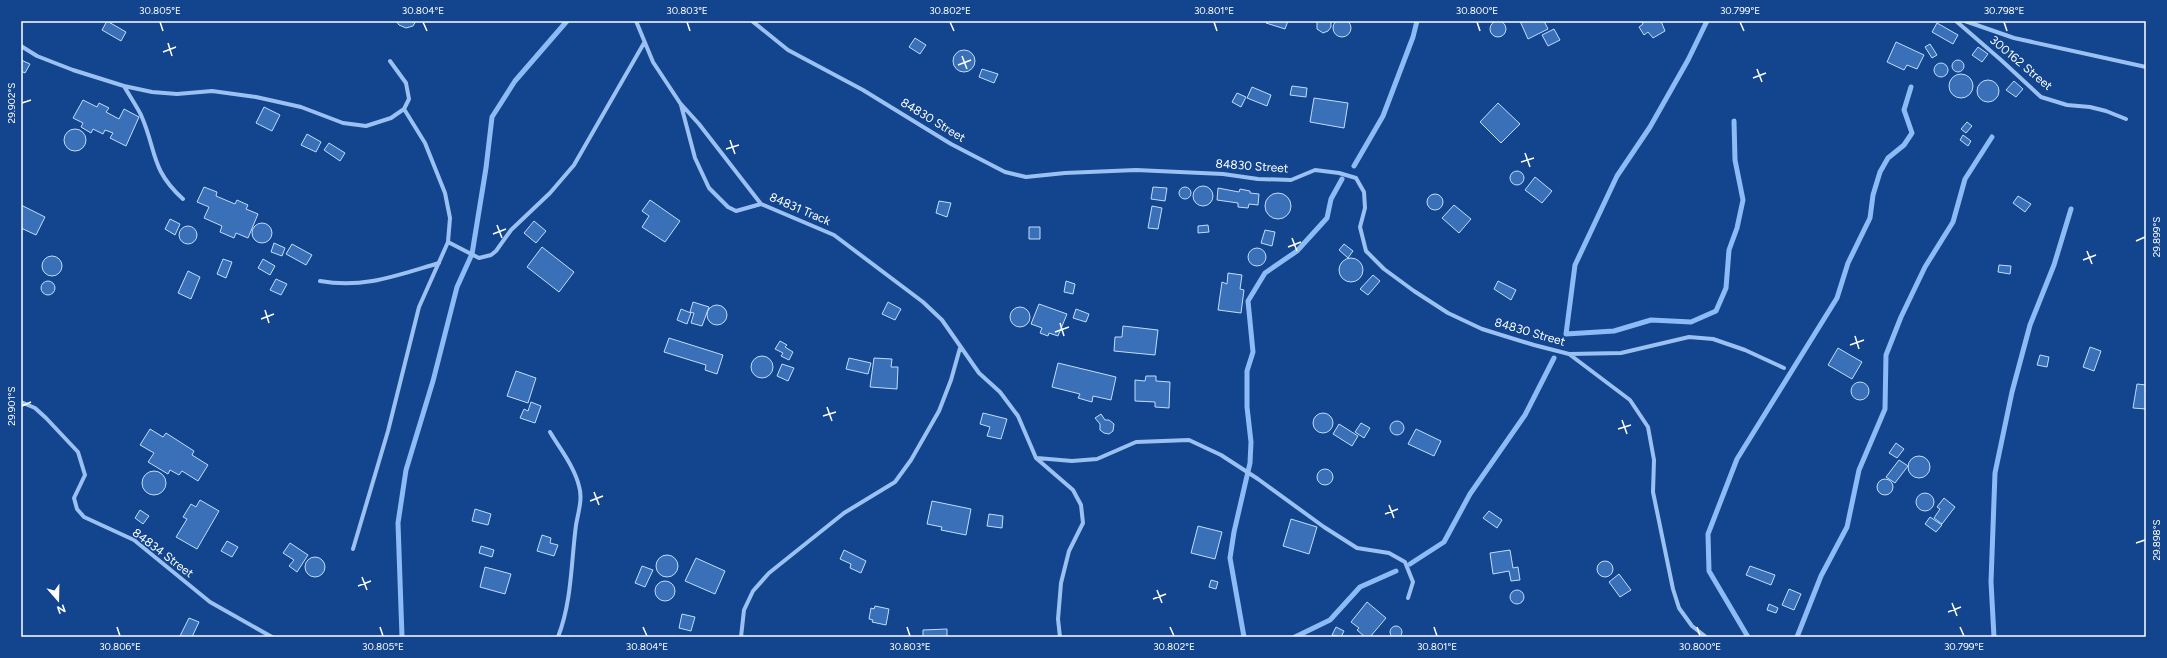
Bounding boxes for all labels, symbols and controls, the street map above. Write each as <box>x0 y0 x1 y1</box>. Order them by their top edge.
text: 30.805°E <box>139 4 181 17</box>
text: 30.804°E <box>402 4 444 17</box>
text: 30.803°E <box>666 4 708 17</box>
text: 30.802°E <box>929 4 971 17</box>
text: 30.801°E <box>1194 4 1234 17</box>
text: 30.800°E <box>1456 4 1498 17</box>
text: 30.799°E <box>1720 4 1760 17</box>
text: 30.798°E <box>1984 4 2024 17</box>
street label: 300162 Street <box>1987 33 2055 93</box>
text: 29.902°S <box>5 83 18 123</box>
street label: 84830 Street <box>898 95 968 145</box>
street label: 84830 Street <box>1215 156 1289 176</box>
street label: 84831 Track <box>767 190 833 228</box>
text: 29.899°S <box>2150 217 2163 257</box>
street label: 84830 Street <box>1493 315 1567 349</box>
text: 29.901°S <box>5 386 18 426</box>
text: 29.898°S <box>2150 519 2163 561</box>
street label: 84834 Street <box>130 526 197 581</box>
north arrow <box>38 580 78 620</box>
text: N <box>55 601 67 616</box>
text: 30.806°E <box>99 640 141 653</box>
text: 30.805°E <box>362 640 404 653</box>
text: 30.804°E <box>626 640 668 653</box>
text: 30.803°E <box>889 640 931 653</box>
text: 30.802°E <box>1153 640 1195 653</box>
text: 30.801°E <box>1417 640 1457 653</box>
text: 30.800°E <box>1679 640 1721 653</box>
text: 30.799°E <box>1944 640 1984 653</box>

